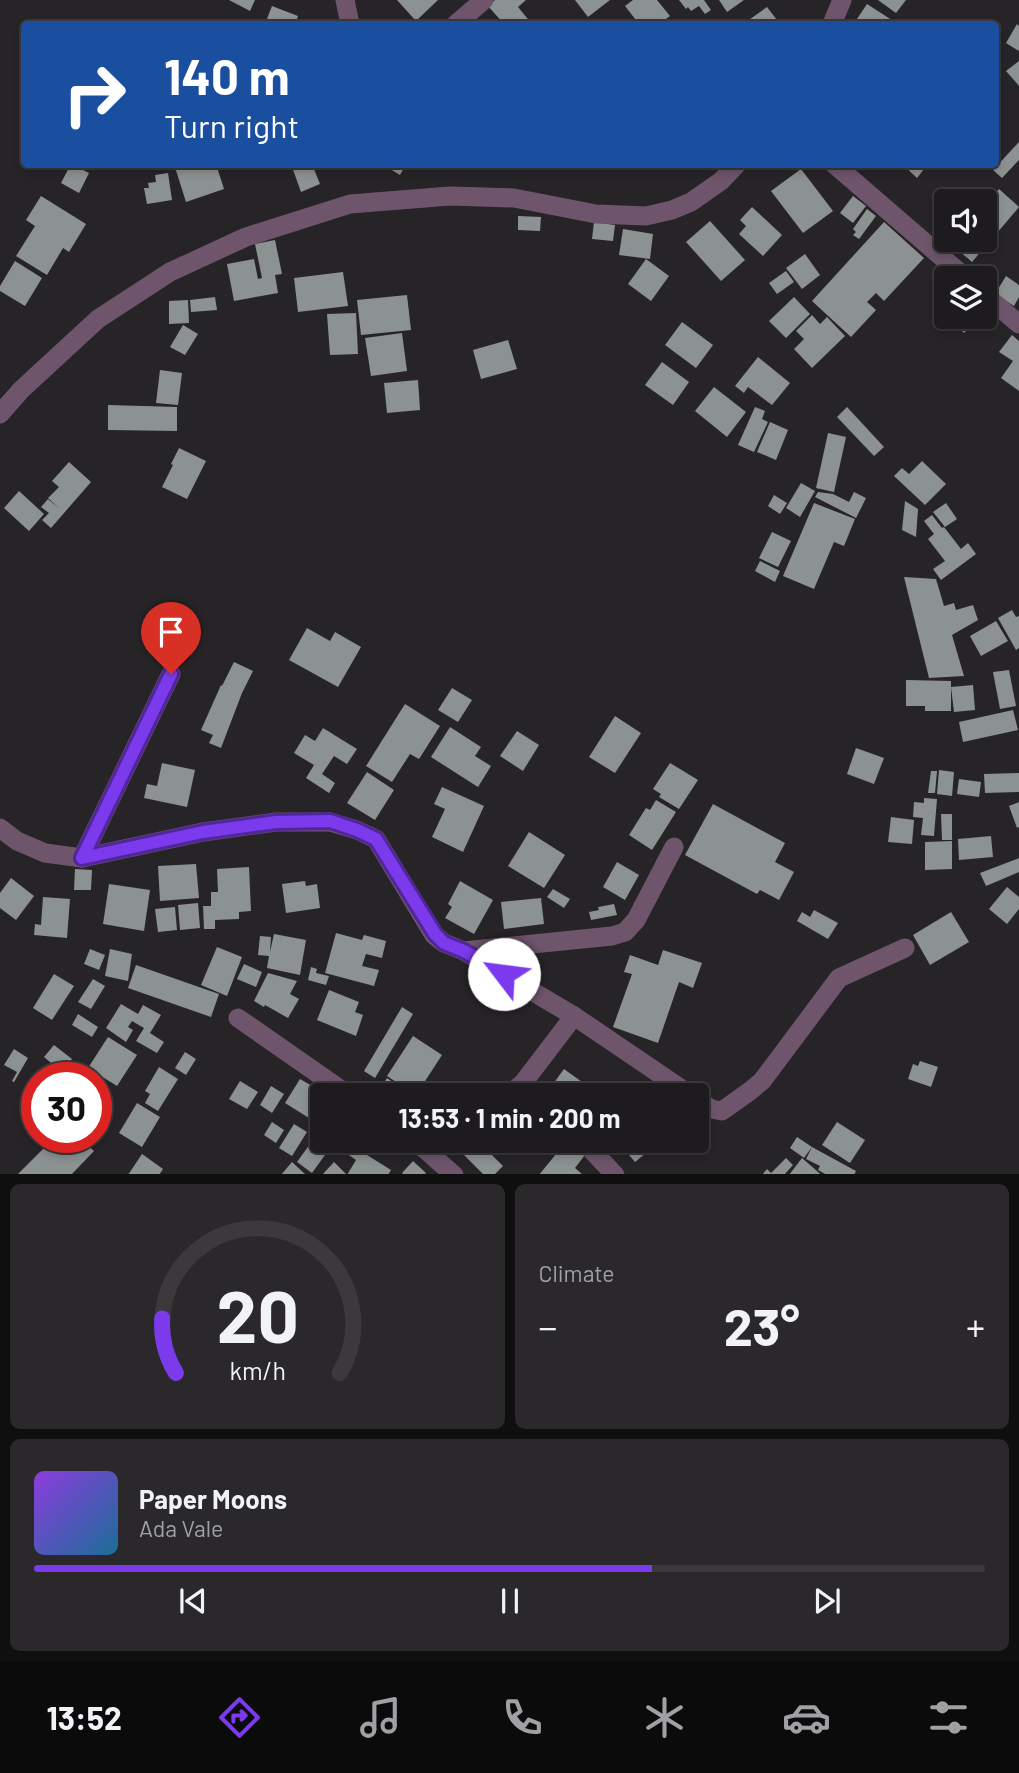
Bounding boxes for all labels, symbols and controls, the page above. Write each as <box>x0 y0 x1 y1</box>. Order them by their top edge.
text: 140 m <box>164 46 290 105</box>
icon: right <box>49 49 140 140</box>
text: Turn right <box>164 106 299 144</box>
map controls <box>934 189 997 329</box>
button: sound <box>934 189 997 252</box>
button: layers <box>934 266 997 329</box>
pin <box>141 602 201 674</box>
icon: arrive <box>152 613 190 651</box>
position arrow <box>467 937 541 1011</box>
speed limit sign: 30 <box>21 1062 112 1153</box>
text: 13:53 · 1 min · 200 m <box>399 1102 620 1133</box>
text: Climate <box>539 1259 615 1287</box>
text: 20 <box>216 1270 298 1358</box>
text: 23° <box>724 1294 800 1356</box>
text: − <box>539 1303 558 1349</box>
text: + <box>966 1303 985 1349</box>
text: km/h <box>229 1354 286 1384</box>
text: Paper Moons <box>139 1483 287 1514</box>
text: Ada Vale <box>139 1514 223 1542</box>
icon: previous <box>174 1582 212 1620</box>
icon: pause <box>491 1582 529 1620</box>
icon: next <box>808 1582 846 1620</box>
icon: directions <box>215 1693 264 1742</box>
icon: music <box>356 1693 405 1742</box>
icon: phone <box>498 1693 547 1742</box>
icon: climate <box>640 1693 689 1742</box>
icon: car <box>782 1693 831 1742</box>
icon: filters <box>924 1693 973 1742</box>
text: 13:52 <box>46 1698 122 1736</box>

